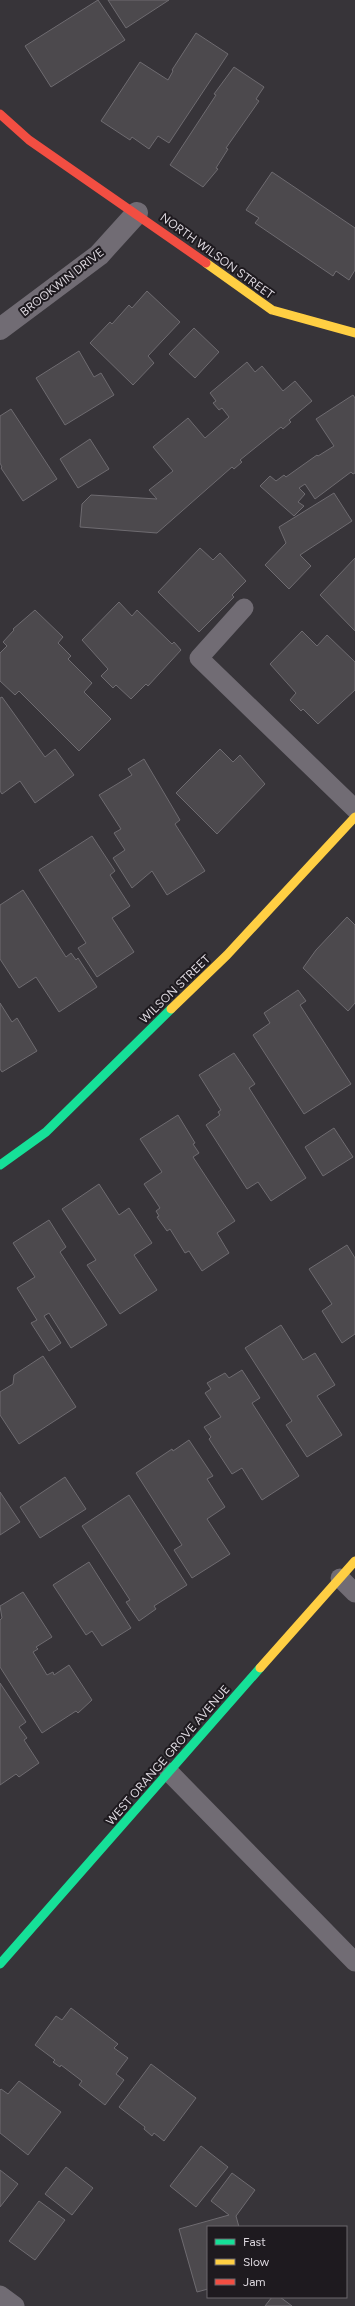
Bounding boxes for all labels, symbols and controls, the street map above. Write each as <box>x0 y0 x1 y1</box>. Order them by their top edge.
street label: NORTH WILSON STREET <box>157 210 277 302</box>
street label: BROOKWIN DRIVE <box>17 245 107 319</box>
street label: WILSON STREET <box>137 952 213 1026</box>
street label: WEST ORANGE GROVE AVENUE <box>103 1682 233 1828</box>
legend <box>207 2226 347 2298</box>
text: Fast <box>243 2235 266 2249</box>
text: Slow <box>243 2255 270 2269</box>
text: Jam <box>243 2275 266 2289</box>

